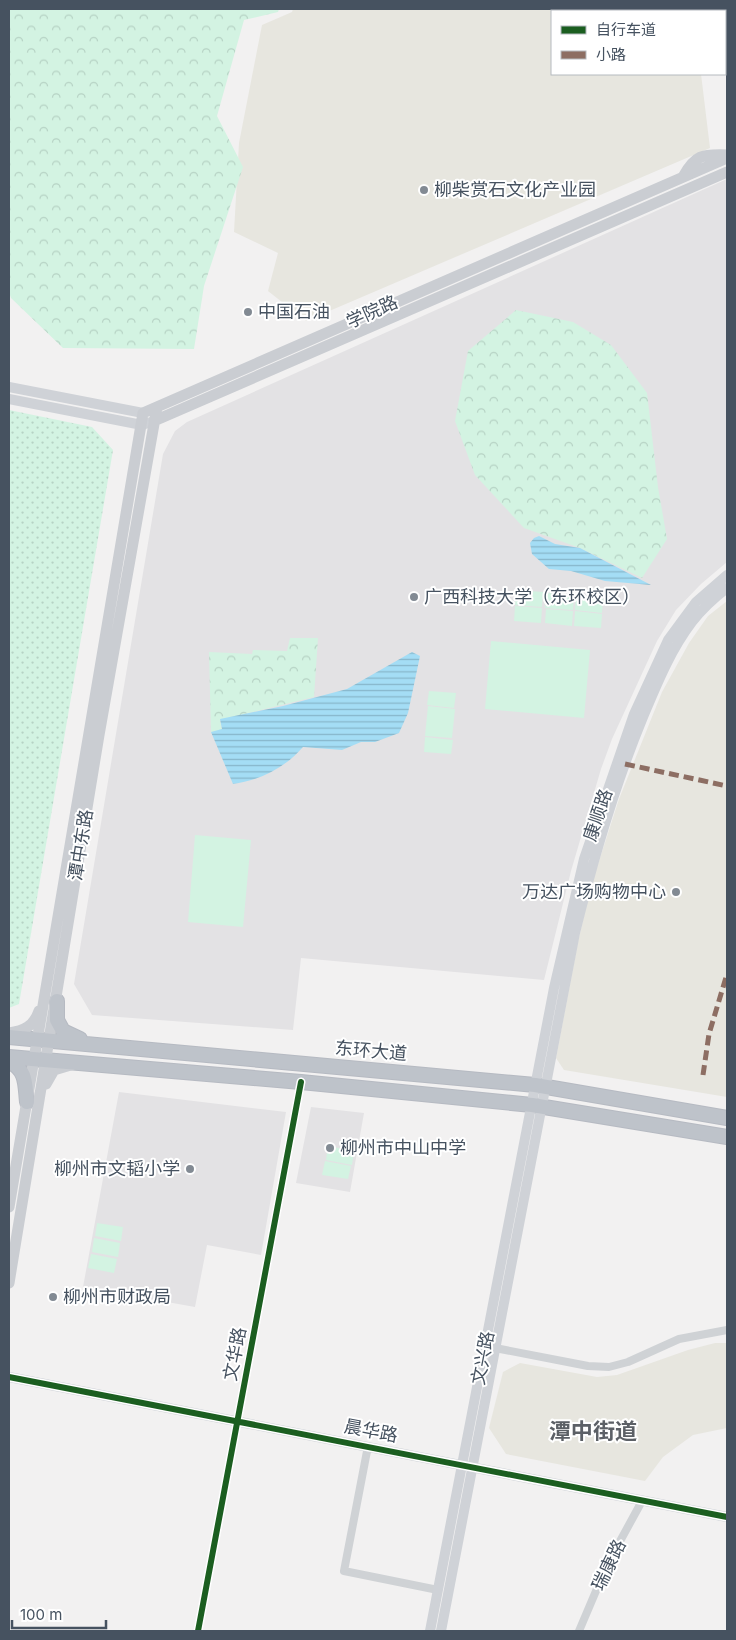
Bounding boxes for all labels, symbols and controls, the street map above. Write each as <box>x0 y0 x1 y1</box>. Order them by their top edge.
legend <box>551 10 726 75</box>
text: 自行车道 <box>596 20 656 39</box>
text: 小路 <box>596 45 626 64</box>
place label: 柳柴赏石文化产业园 <box>434 179 596 200</box>
marker: 柳柴赏石文化产业园 <box>418 184 430 196</box>
street label: 学院路 <box>343 291 401 332</box>
place label: 中国石油 <box>258 301 330 322</box>
marker: 中国石油 <box>242 306 254 318</box>
place label: 广西科技大学（东环校区） <box>424 586 640 607</box>
marker: 广西科技大学（东环校区） <box>408 591 420 603</box>
street label: 康顺路 <box>579 786 616 844</box>
street label: 潭中东路 <box>65 808 97 882</box>
place label: 万达广场购物中心 <box>522 881 666 902</box>
marker: 万达广场购物中心 <box>670 886 682 898</box>
street label: 东环大道 <box>334 1037 408 1064</box>
place label: 柳州市中山中学 <box>340 1137 466 1158</box>
marker: 柳州市中山中学 <box>324 1142 336 1154</box>
place label: 柳州市文韬小学 <box>54 1158 180 1179</box>
marker: 柳州市文韬小学 <box>184 1163 196 1175</box>
place label: 柳州市财政局 <box>63 1286 171 1307</box>
marker: 柳州市财政局 <box>47 1291 59 1303</box>
street label: 文华路 <box>219 1325 250 1382</box>
street label: 文兴路 <box>467 1329 498 1386</box>
street label: 晨华路 <box>343 1415 400 1446</box>
district label: 潭中街道 <box>549 1418 637 1444</box>
street label: 瑞康路 <box>587 1536 630 1594</box>
scale bar <box>12 1598 106 1630</box>
text: 100 m <box>20 1605 62 1624</box>

